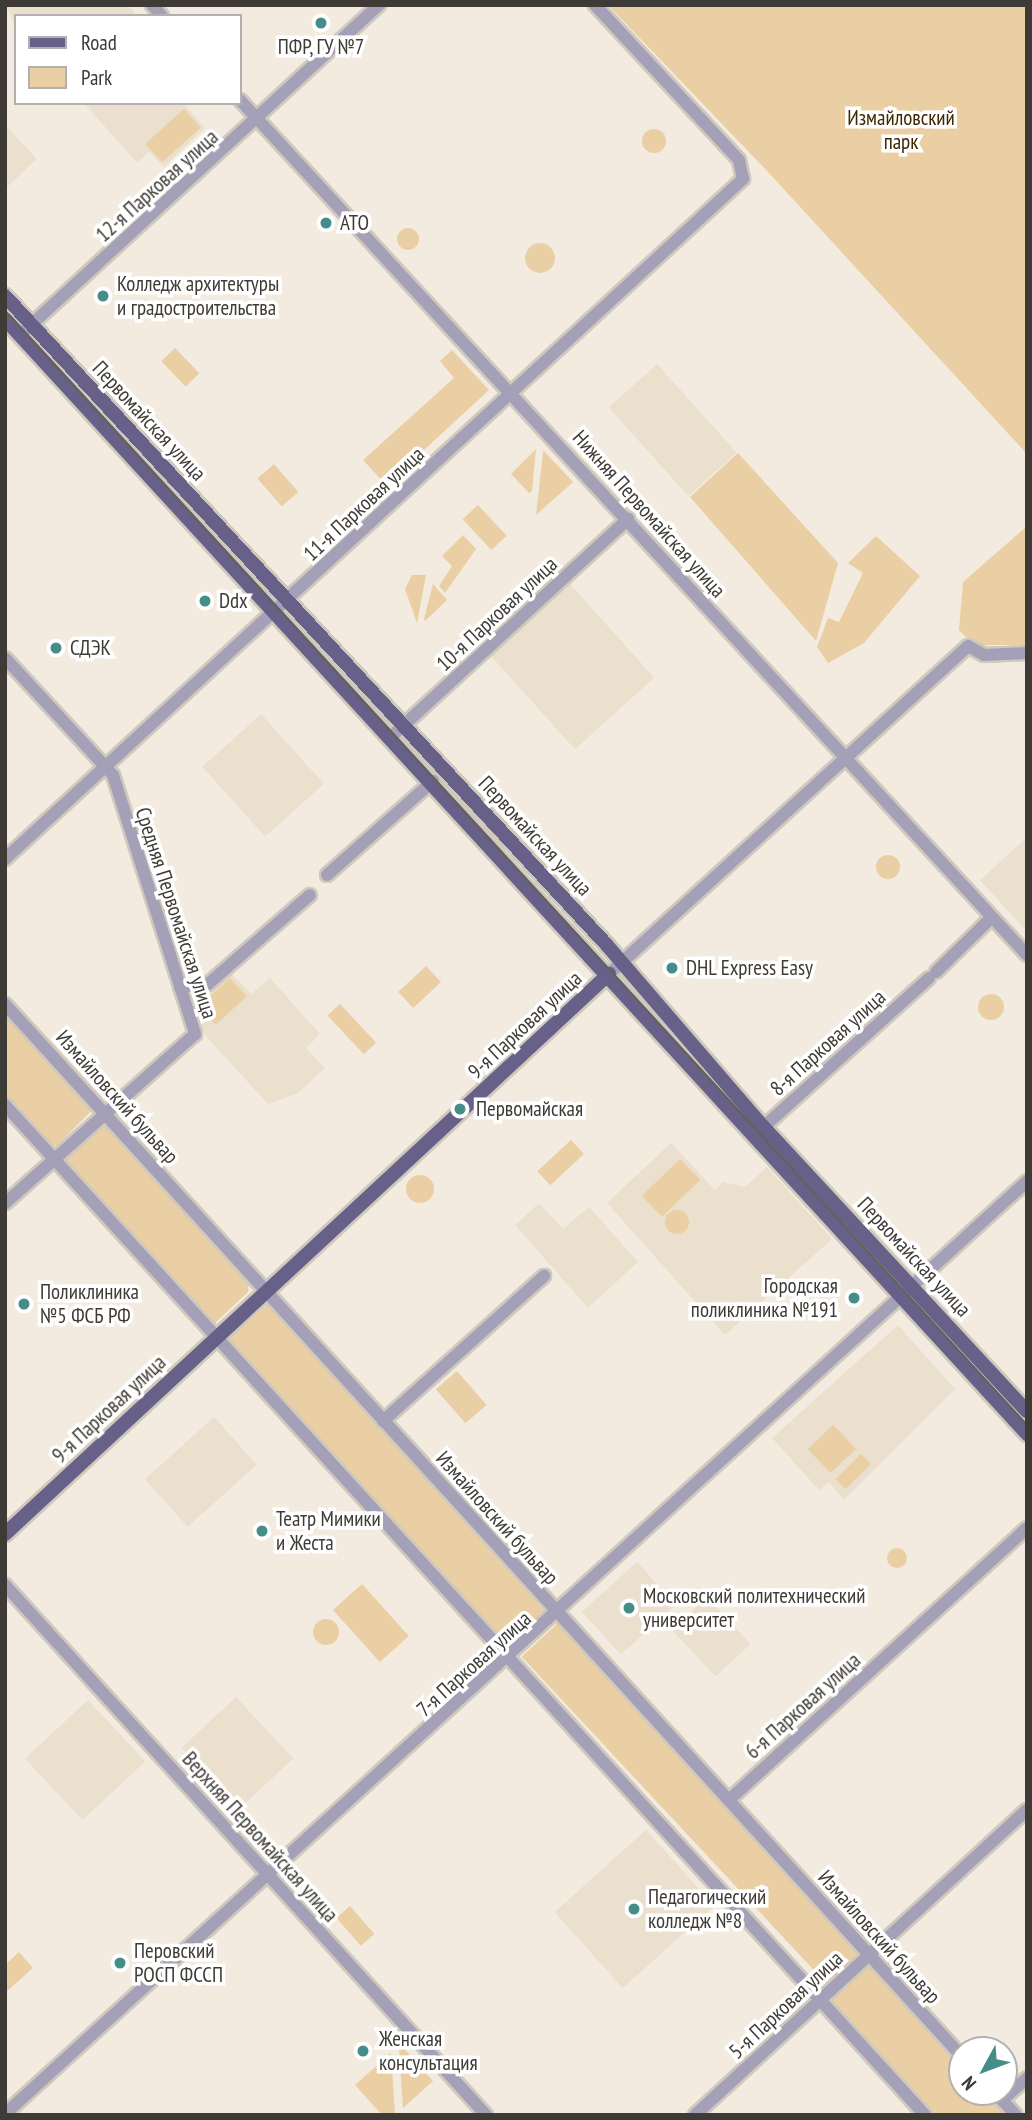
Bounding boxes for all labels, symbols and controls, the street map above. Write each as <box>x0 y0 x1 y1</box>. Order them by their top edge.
legend <box>14 14 242 105</box>
marker: ПФР, ГУ №7 <box>313 15 329 31</box>
text: Road <box>81 29 117 56</box>
place label: ПФР, ГУ №7 <box>277 34 365 60</box>
text: Park <box>81 64 112 91</box>
park label: Измайловский парк <box>847 105 955 155</box>
street label: 12-я Парковая улица <box>91 125 223 247</box>
place label: АТО <box>340 210 369 236</box>
marker: АТО <box>318 215 334 231</box>
place label: Колледж архитектуры и градостроительства <box>117 271 279 321</box>
marker: Колледж архитектуры и градостроительства <box>95 288 111 304</box>
street label: Первомайская улица <box>87 356 211 486</box>
street label: Нижняя Первомайская улица <box>567 425 731 603</box>
street label: 11-я Парковая улица <box>298 442 430 566</box>
street label: 10-я Парковая улица <box>431 552 563 676</box>
place label: Ddx <box>219 588 248 614</box>
marker: Ddx <box>197 593 213 609</box>
place label: СДЭК <box>70 635 111 661</box>
marker: СДЭК <box>48 640 64 656</box>
street label: Первомайская улица <box>473 771 597 901</box>
street label: Средняя Первомайская улица <box>130 804 222 1022</box>
place label: DHL Express Easy <box>686 955 814 981</box>
marker: DHL Express Easy <box>664 960 680 976</box>
street label: 9-я Парковая улица <box>463 966 587 1084</box>
street label: 8-я Парковая улица <box>765 985 891 1101</box>
street label: Измайловский бульвар <box>50 1025 184 1169</box>
place label: Первомайская <box>476 1096 583 1122</box>
marker: Первомайская <box>450 1099 470 1119</box>
street label: Первомайская улица <box>852 1192 976 1322</box>
place label: Городская поликлиника №191 <box>691 1273 838 1323</box>
place label: Поликлиника №5 ФСБ РФ <box>40 1279 139 1329</box>
marker: Городская поликлиника №191 <box>844 1288 864 1308</box>
marker: Поликлиника №5 ФСБ РФ <box>14 1294 34 1314</box>
street label: 9-я Парковая улица <box>47 1350 171 1468</box>
street label: Измайловский бульвар <box>430 1446 564 1590</box>
place label: Театр Мимики и Жеста <box>276 1506 381 1556</box>
marker: Театр Мимики и Жеста <box>254 1523 270 1539</box>
place label: Московский политехнический университет <box>643 1583 865 1633</box>
marker: Московский политехнический университет <box>621 1600 637 1616</box>
street label: 7-я Парковая улица <box>412 1606 536 1722</box>
street label: 6-я Парковая улица <box>740 1648 866 1764</box>
street label: Верхняя Первомайская улица <box>177 1747 343 1927</box>
street label: Измайловский бульвар <box>812 1865 946 2009</box>
place label: Педагогический колледж №8 <box>648 1884 766 1934</box>
marker: Педагогический колледж №8 <box>626 1901 642 1917</box>
place label: Перовский РОСП ФССП <box>134 1938 223 1988</box>
street label: 5-я Парковая улица <box>724 1946 848 2064</box>
marker: Перовский РОСП ФССП <box>112 1955 128 1971</box>
place label: Женская консультация <box>379 2026 478 2076</box>
north arrow <box>948 2036 1018 2106</box>
marker: Женская консультация <box>353 2041 373 2061</box>
text: N <box>956 2072 981 2095</box>

